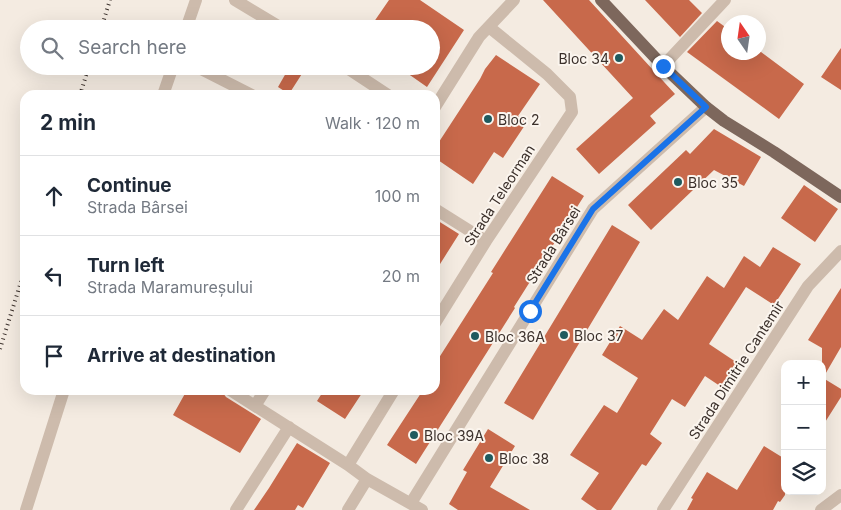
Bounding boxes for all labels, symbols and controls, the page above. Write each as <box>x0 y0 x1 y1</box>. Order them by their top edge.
north arrow <box>721 15 766 60</box>
search box <box>20 20 440 75</box>
icon: search <box>38 34 66 62</box>
text: Search here <box>78 36 187 59</box>
place label: Bloc 34 <box>558 50 609 67</box>
marker: Bloc 34 <box>613 52 625 64</box>
route end <box>652 55 675 78</box>
text: 2 min <box>40 110 96 135</box>
place label: Bloc 2 <box>498 111 539 128</box>
text: Walk · 120 m <box>325 113 420 133</box>
marker: Bloc 2 <box>482 113 494 125</box>
street label: Strada Teleorman <box>460 141 538 249</box>
text: Continue <box>87 174 172 197</box>
place label: Bloc 35 <box>688 174 738 191</box>
marker: Bloc 35 <box>672 176 684 188</box>
icon: ahead <box>40 182 68 210</box>
text: 100 m <box>375 186 420 206</box>
text: Strada Bârsei <box>87 197 188 217</box>
street label: Strada Bârsei <box>522 203 584 287</box>
text: Turn left <box>87 254 165 277</box>
icon: left <box>40 262 68 290</box>
text: 20 m <box>382 266 420 286</box>
text: Strada Maramureșului <box>87 277 253 297</box>
street label: Strada Dimitrie Cantemir <box>685 298 787 442</box>
route start <box>519 300 542 323</box>
place label: Bloc 37 <box>574 327 624 344</box>
place label: Bloc 36A <box>485 328 545 345</box>
marker: Bloc 37 <box>558 329 570 341</box>
marker: Bloc 36A <box>469 330 481 342</box>
icon: arrive <box>40 342 68 370</box>
text: Arrive at destination <box>87 344 276 367</box>
map controls <box>781 360 826 495</box>
button: + <box>781 360 826 405</box>
button: − <box>781 405 826 450</box>
place label: Bloc 39A <box>424 427 484 444</box>
marker: Bloc 39A <box>408 429 420 441</box>
place label: Bloc 38 <box>499 450 549 467</box>
button: layers <box>781 450 826 495</box>
marker: Bloc 38 <box>483 452 495 464</box>

